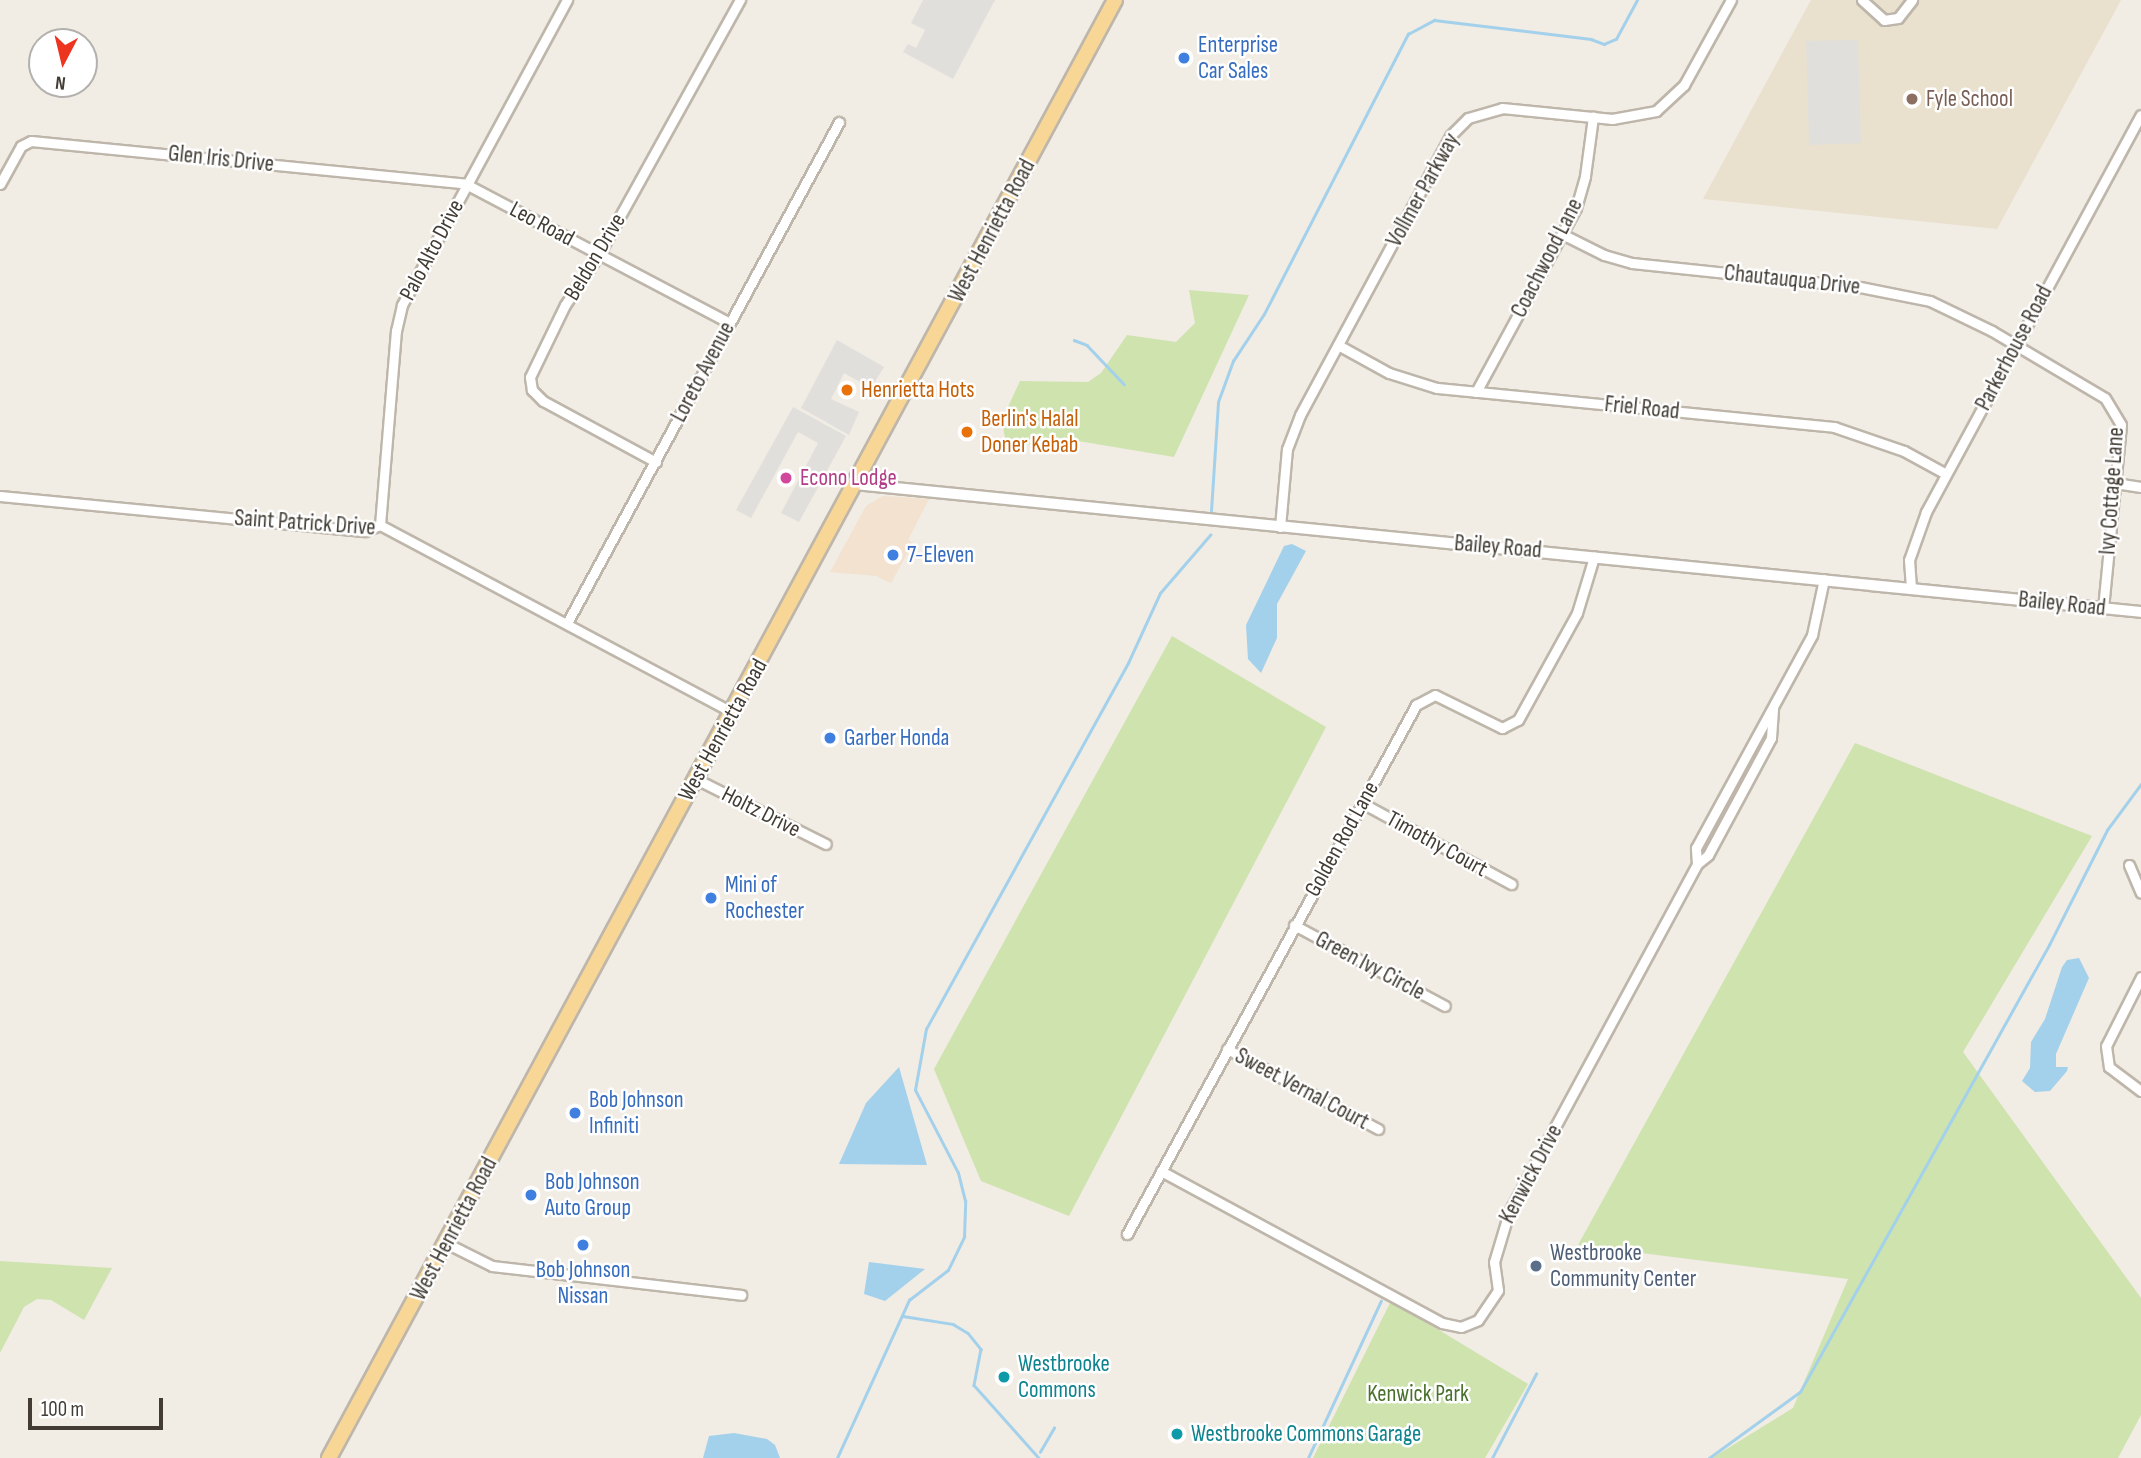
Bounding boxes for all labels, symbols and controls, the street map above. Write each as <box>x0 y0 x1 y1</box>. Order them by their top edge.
north arrow <box>28 28 98 98</box>
place label: Enterprise Car Sales <box>1198 31 1278 85</box>
marker: Enterprise Car Sales <box>1176 50 1192 66</box>
text: N <box>54 70 67 94</box>
place label: Fyle School <box>1926 85 2013 113</box>
marker: Fyle School <box>1904 91 1920 107</box>
street label: Vollmer Parkway <box>1380 128 1466 252</box>
street label: Glen Iris Drive <box>167 140 275 178</box>
street label: West Henrietta Road <box>943 155 1041 307</box>
street label: Coachwood Lane <box>1505 194 1589 322</box>
street label: Palo Alto Drive <box>394 195 470 305</box>
street label: Leo Road <box>505 196 579 252</box>
street label: Beldon Drive <box>558 209 632 305</box>
street label: Chautauqua Drive <box>1723 259 1861 301</box>
street label: Parkerhouse Road <box>1970 281 2058 415</box>
street label: Loreto Avenue <box>665 317 741 427</box>
place label: Henrietta Hots <box>861 376 975 404</box>
marker: Henrietta Hots <box>839 382 855 398</box>
street label: Friel Road <box>1603 390 1681 426</box>
place label: Berlin's Halal Doner Kebab <box>981 405 1079 459</box>
marker: Berlin's Halal Doner Kebab <box>959 424 975 440</box>
street label: Ivy Cottage Lane <box>2094 426 2130 556</box>
place label: Econo Lodge <box>800 464 897 492</box>
marker: Econo Lodge <box>778 470 794 486</box>
street label: Saint Patrick Drive <box>233 504 377 542</box>
street label: Bailey Road <box>1453 529 1543 565</box>
place label: 7-Eleven <box>907 541 974 569</box>
marker: 7-Eleven <box>885 547 901 563</box>
street label: Bailey Road <box>2017 586 2107 622</box>
street label: West Henrietta Road <box>673 654 773 806</box>
place label: Garber Honda <box>844 724 949 752</box>
marker: Garber Honda <box>822 730 838 746</box>
street label: Golden Rod Lane <box>1299 777 1385 901</box>
street label: Holtz Drive <box>717 780 805 844</box>
street label: Timothy Court <box>1382 805 1492 883</box>
place label: Mini of Rochester <box>725 871 804 925</box>
marker: Mini of Rochester <box>703 890 719 906</box>
street label: Green Ivy Circle <box>1310 926 1430 1006</box>
street label: Sweet Vernal Court <box>1230 1042 1374 1136</box>
place label: Bob Johnson Infiniti <box>589 1086 684 1140</box>
marker: Bob Johnson Infiniti <box>567 1105 583 1121</box>
street label: Kenwick Drive <box>1493 1120 1569 1228</box>
street label: West Henrietta Road <box>405 1153 503 1305</box>
place label: Bob Johnson Auto Group <box>545 1168 640 1222</box>
marker: Bob Johnson Auto Group <box>523 1187 539 1203</box>
marker: Bob Johnson Nissan <box>575 1237 591 1253</box>
place label: Westbrooke Community Center <box>1550 1239 1696 1293</box>
place label: Bob Johnson Nissan <box>536 1256 630 1310</box>
marker: Westbrooke Community Center <box>1528 1258 1544 1274</box>
place label: Westbrooke Commons <box>1018 1350 1110 1404</box>
marker: Westbrooke Commons <box>996 1369 1012 1385</box>
park label: Kenwick Park <box>1367 1380 1469 1408</box>
scale bar <box>32 1384 166 1428</box>
text: 100 m <box>41 1397 84 1422</box>
place label: Westbrooke Commons Garage <box>1191 1420 1421 1448</box>
marker: Westbrooke Commons Garage <box>1169 1426 1185 1442</box>

